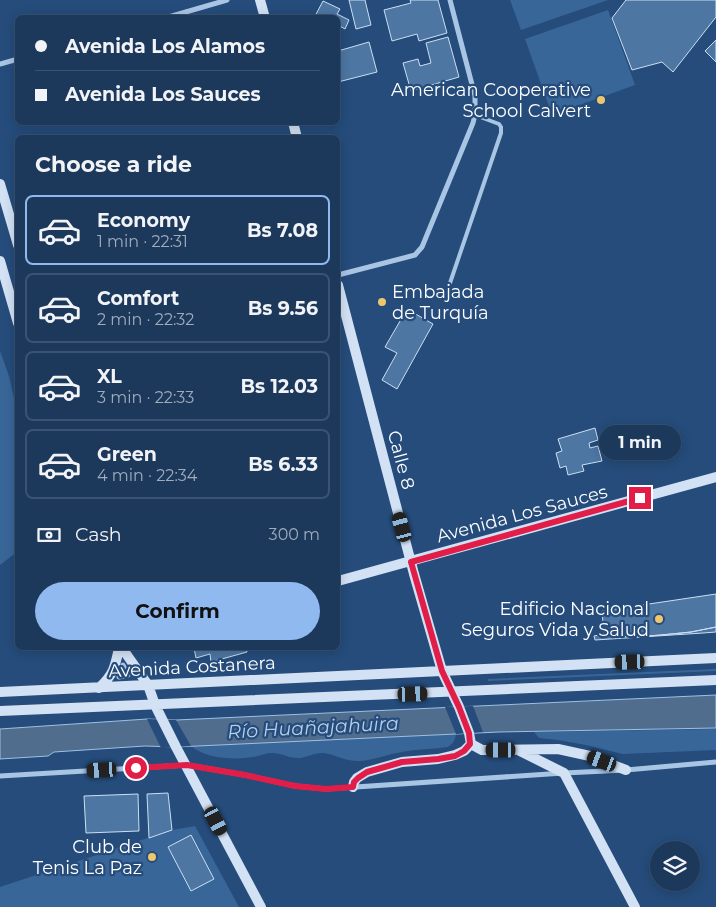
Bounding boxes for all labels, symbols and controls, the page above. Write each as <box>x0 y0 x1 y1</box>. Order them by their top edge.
text: Avenida Los Alamos <box>65 35 265 58</box>
place label: American Cooperative School Calvert <box>391 79 591 122</box>
text: Avenida Los Sauces <box>65 83 261 106</box>
marker: American Cooperative School Calvert <box>595 94 607 106</box>
text: Choose a ride <box>35 151 192 178</box>
icon: car <box>37 208 82 253</box>
text: Economy <box>97 209 190 232</box>
text: Bs 7.08 <box>247 219 318 242</box>
text: 1 min · 22:31 <box>97 232 188 251</box>
place label: Embajada de Turquía <box>392 281 489 324</box>
icon: car <box>37 286 82 331</box>
text: Comfort <box>97 287 179 310</box>
marker: Embajada de Turquía <box>376 296 388 308</box>
text: Bs 9.56 <box>248 297 318 320</box>
text: 2 min · 22:32 <box>97 310 194 329</box>
icon: car <box>37 364 82 409</box>
text: XL <box>97 365 122 388</box>
text: Bs 12.03 <box>240 375 318 398</box>
text: 3 min · 22:33 <box>97 388 194 407</box>
callout: 1 min <box>599 426 681 460</box>
street label: Calle 8 <box>383 428 419 492</box>
text: 1 min <box>618 433 662 452</box>
icon: car <box>37 442 82 487</box>
text: Green <box>97 443 157 466</box>
text: Bs 6.33 <box>248 453 318 476</box>
text: 4 min · 22:34 <box>97 466 197 485</box>
street label: Avenida Los Sauces <box>434 481 610 547</box>
route end <box>629 487 651 509</box>
car <box>390 511 413 543</box>
icon: cash <box>35 521 63 549</box>
text: Cash <box>75 523 122 546</box>
text: 300 m <box>269 525 320 544</box>
button: Confirm <box>35 582 320 640</box>
place label: Edificio Nacional Seguros Vida y Salud <box>461 598 649 641</box>
marker: Edificio Nacional Seguros Vida y Salud <box>653 613 665 625</box>
street label: Avenida Costanera <box>108 652 276 682</box>
car <box>614 654 645 670</box>
car <box>397 686 428 702</box>
water label: Río Huañajahuira <box>227 712 399 743</box>
car <box>486 743 516 758</box>
car <box>585 749 618 773</box>
route start <box>125 757 147 779</box>
car <box>86 762 117 778</box>
car <box>202 804 229 838</box>
place label: Club de Tenis La Paz <box>33 836 142 879</box>
map controls <box>650 841 700 891</box>
button: layers <box>650 841 700 891</box>
marker: Club de Tenis La Paz <box>146 851 158 863</box>

